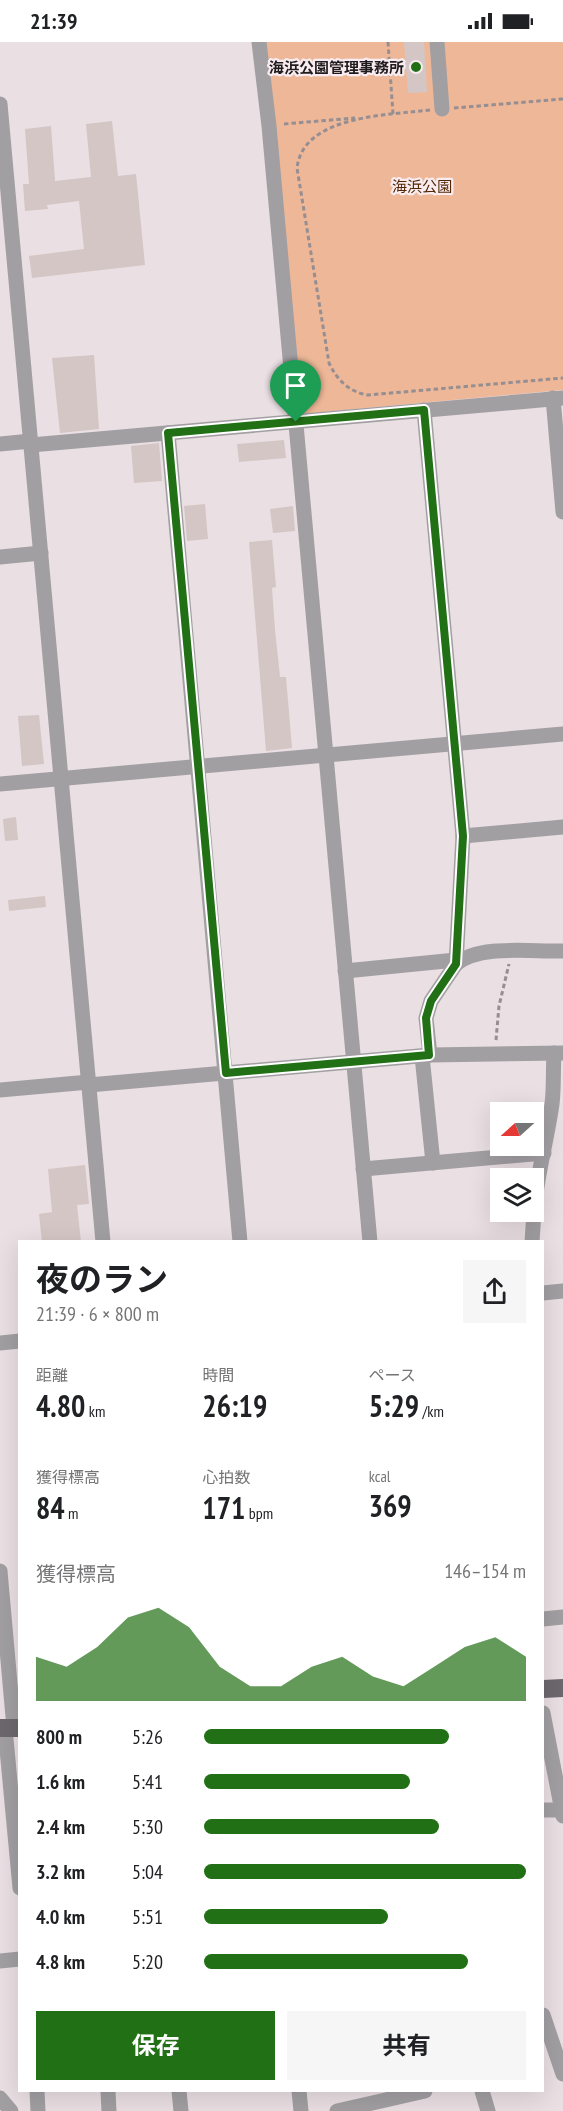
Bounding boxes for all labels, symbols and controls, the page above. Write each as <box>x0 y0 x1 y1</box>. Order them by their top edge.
text: 21:39 <box>30 7 78 35</box>
place label: 海浜公園管理事務所 <box>269 58 404 77</box>
marker: 海浜公園管理事務所 <box>409 60 423 74</box>
park label: 海浜公園 <box>392 177 452 196</box>
pin <box>270 360 321 422</box>
icon: arrive <box>279 369 312 402</box>
north arrow <box>490 1102 544 1156</box>
map controls <box>490 1102 544 1222</box>
button: layers <box>490 1168 544 1222</box>
text: 夜のラン <box>36 1257 168 1300</box>
button: share <box>463 1260 526 1323</box>
text: 21:39 · 6 × 800 m <box>36 1301 159 1327</box>
text: 距離 <box>36 1365 68 1385</box>
text: 時間 <box>202 1365 234 1385</box>
text: ペース <box>369 1365 416 1385</box>
text: 4.80 <box>36 1386 85 1425</box>
text: 26:19 <box>202 1386 267 1425</box>
text: 5:29 <box>369 1386 419 1425</box>
text: km <box>85 1401 105 1421</box>
text: /km <box>419 1401 444 1421</box>
text: kcal <box>369 1466 391 1486</box>
text: 獲得標高 <box>36 1467 100 1487</box>
text: 心拍数 <box>202 1467 250 1487</box>
text: 369 <box>369 1486 412 1525</box>
text: 84 <box>36 1488 65 1527</box>
text: 171 <box>202 1488 245 1527</box>
text: m <box>65 1503 79 1523</box>
text: bpm <box>245 1503 273 1523</box>
text: 146–154 m <box>444 1558 526 1584</box>
text: 獲得標高 <box>36 1561 116 1587</box>
text: 800 m <box>36 1724 82 1750</box>
text: 5:26 <box>132 1724 163 1750</box>
text: 1.6 km <box>36 1769 85 1795</box>
text: 5:41 <box>132 1769 163 1795</box>
text: 2.4 km <box>36 1814 85 1840</box>
text: 5:30 <box>132 1814 163 1840</box>
text: 3.2 km <box>36 1859 85 1885</box>
text: 5:04 <box>132 1859 163 1885</box>
text: 4.0 km <box>36 1904 85 1930</box>
text: 5:51 <box>132 1904 163 1930</box>
text: 4.8 km <box>36 1949 85 1975</box>
text: 5:20 <box>132 1949 163 1975</box>
button: 保存 <box>36 2011 275 2080</box>
button: 共有 <box>287 2011 526 2080</box>

